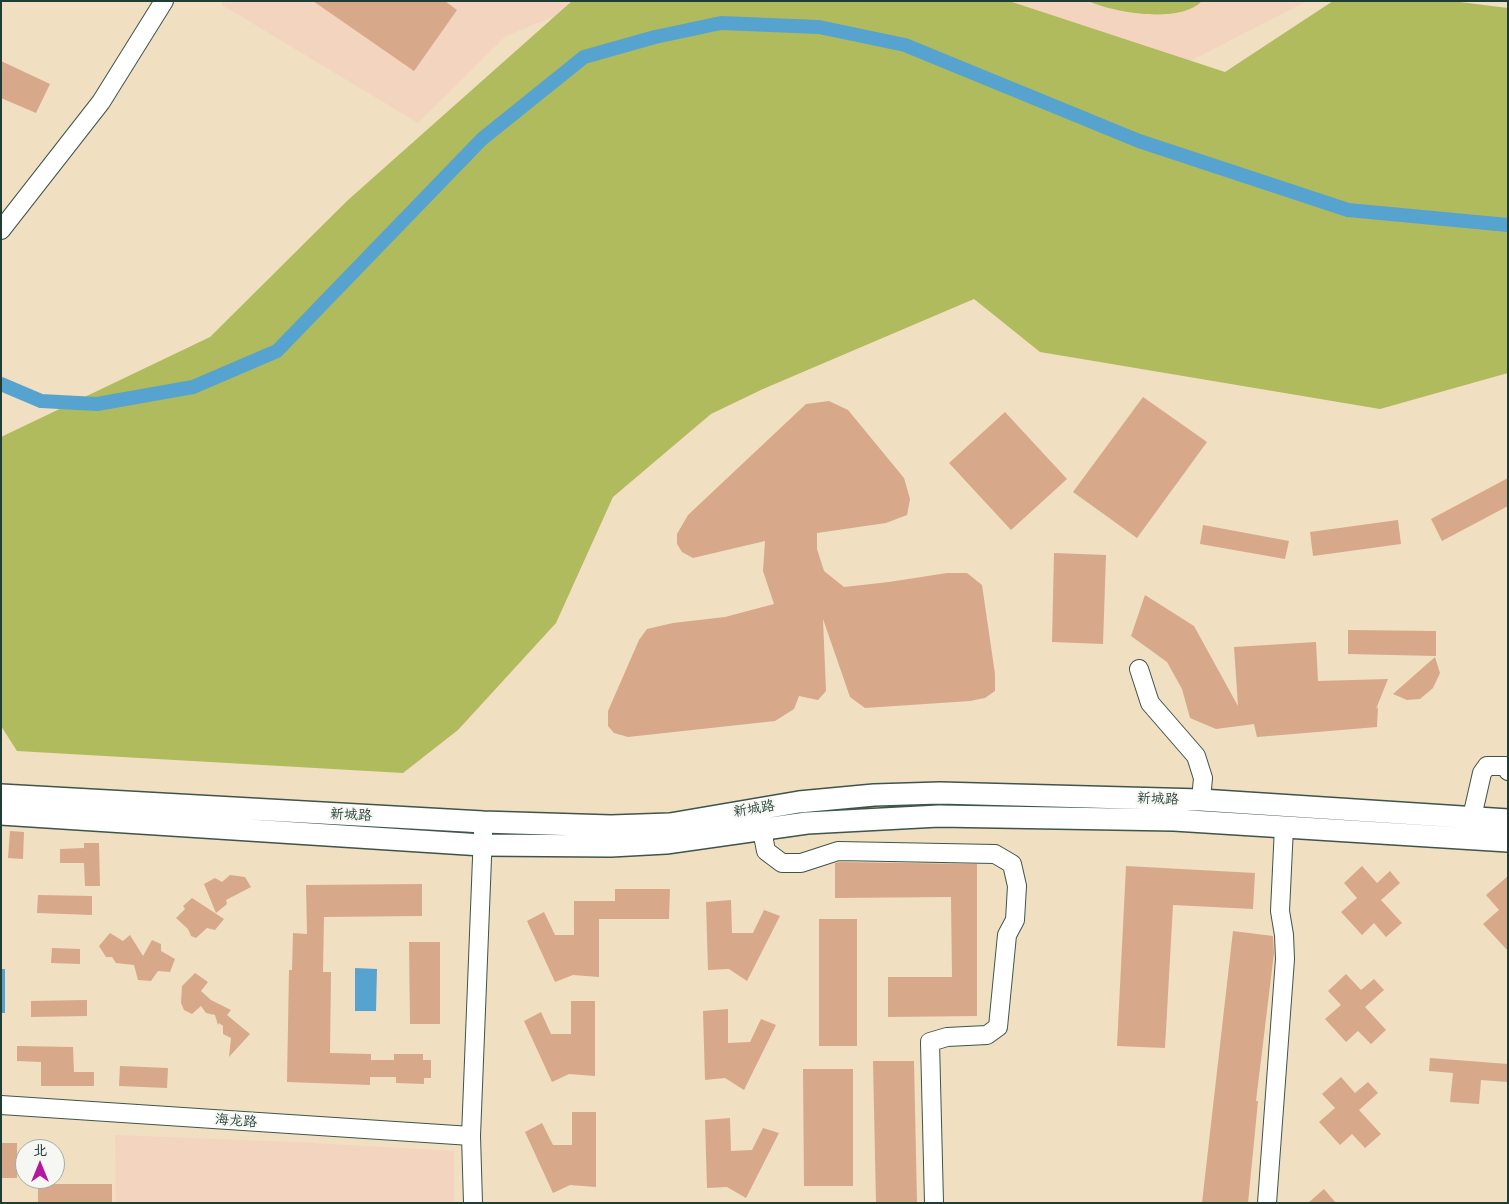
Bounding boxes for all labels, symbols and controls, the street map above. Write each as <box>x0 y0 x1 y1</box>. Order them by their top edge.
street label: 新城路 <box>1137 790 1179 808</box>
street label: 新城路 <box>732 797 776 821</box>
street label: 新城路 <box>330 806 372 824</box>
street label: 海龙路 <box>214 1111 258 1131</box>
north arrow <box>15 1139 65 1189</box>
text: 北 <box>33 1141 47 1159</box>

